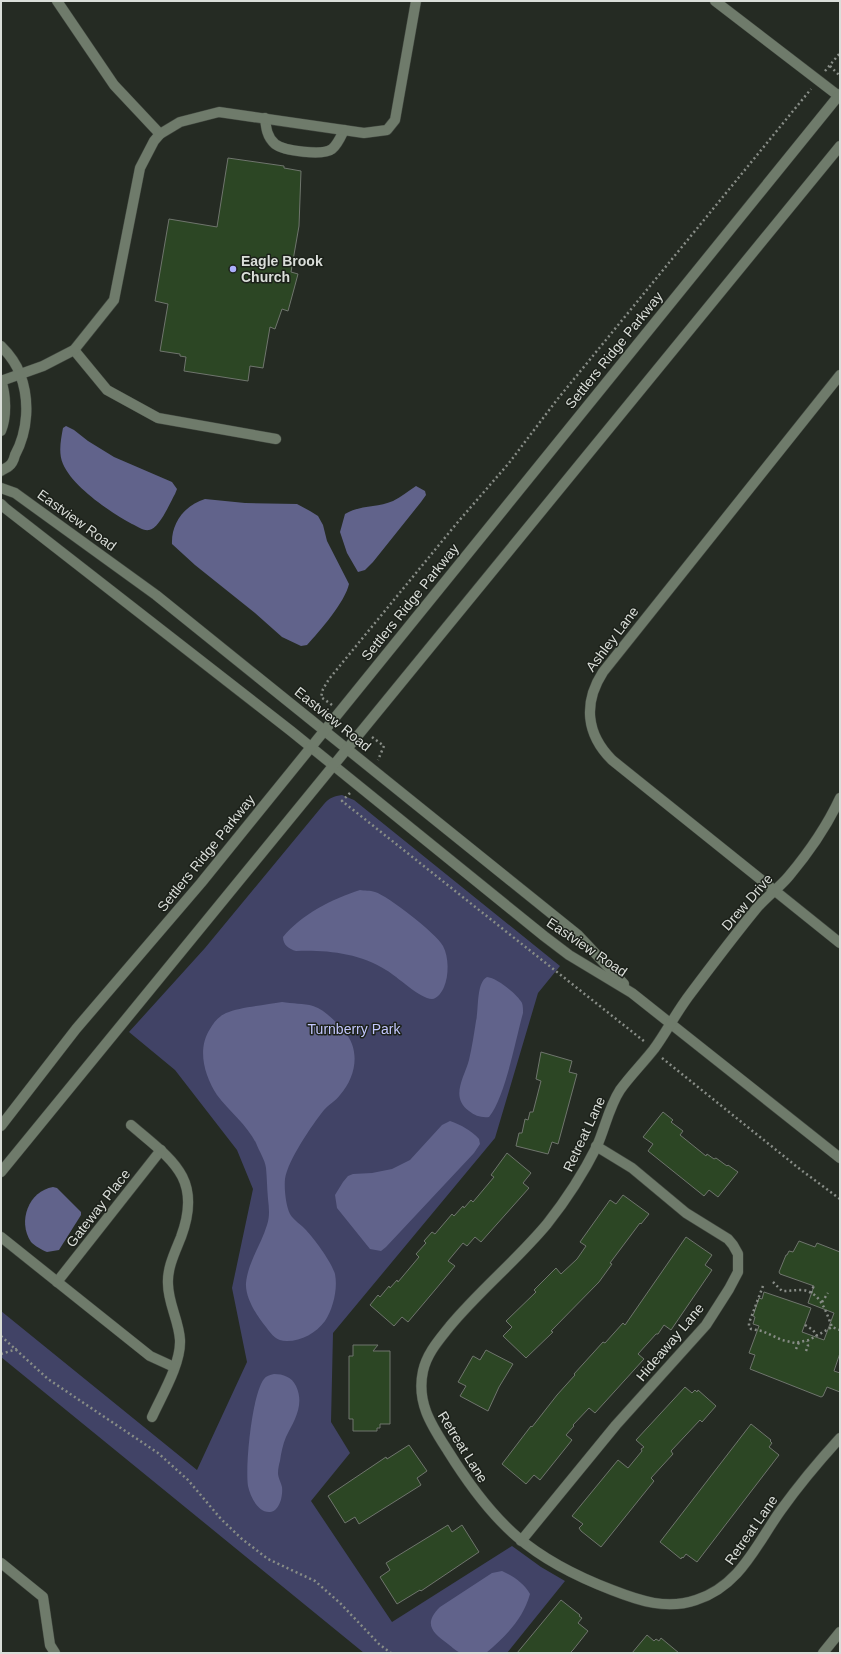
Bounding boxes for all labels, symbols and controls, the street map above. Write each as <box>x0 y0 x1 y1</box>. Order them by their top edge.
place label: Eagle Brook Church <box>241 253 323 285</box>
marker: Eagle Brook Church <box>228 264 238 274</box>
street label: Settlers Ridge Parkway <box>562 288 666 412</box>
street label: Eastview Road <box>35 486 119 554</box>
street label: Settlers Ridge Parkway <box>358 540 462 664</box>
street label: Ashley Lane <box>582 603 642 675</box>
street label: Eastview Road <box>292 683 374 755</box>
street label: Settlers Ridge Parkway <box>154 791 258 915</box>
street label: Drew Drive <box>718 870 776 933</box>
street label: Eastview Road <box>544 914 630 980</box>
park label: Turnberry Park <box>308 1021 401 1037</box>
street label: Retreat Lane <box>560 1094 608 1174</box>
street label: Gateway Place <box>63 1166 133 1250</box>
street label: Hideaway Lane <box>633 1300 707 1384</box>
street label: Retreat Lane <box>435 1408 491 1486</box>
street label: Retreat Lane <box>721 1492 781 1568</box>

